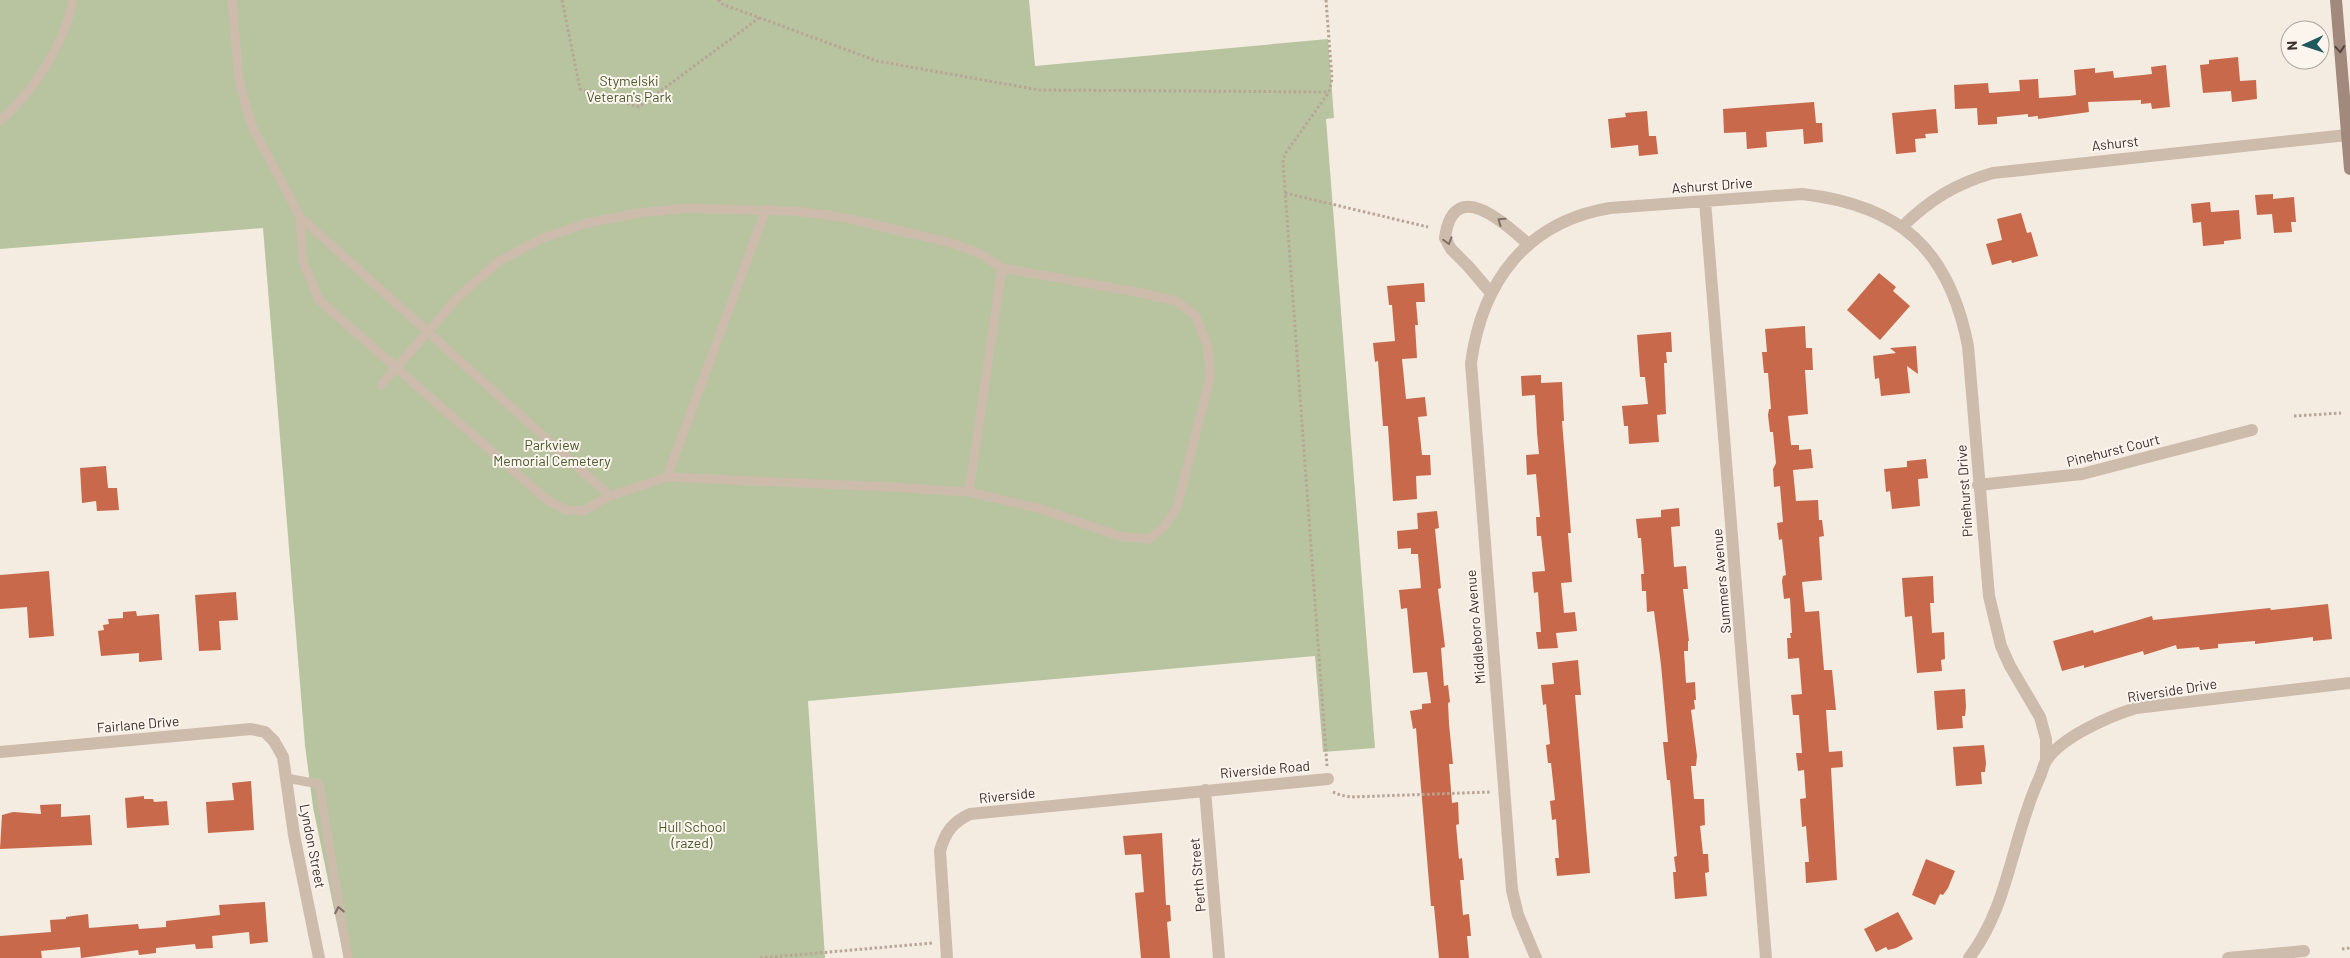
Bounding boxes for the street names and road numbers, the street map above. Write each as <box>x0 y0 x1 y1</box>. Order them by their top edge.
street label: Ashurst <box>2091 132 2139 154</box>
street label: Ashurst Drive <box>1671 174 1753 196</box>
street label: Pinehurst Court <box>2065 430 2161 470</box>
street label: Pinehurst Drive <box>1952 444 1976 538</box>
street label: Summers Avenue <box>1708 528 1734 634</box>
street label: Middleboro Avenue <box>1462 569 1488 685</box>
street label: Riverside Drive <box>2126 675 2218 705</box>
street label: Fairlane Drive <box>96 712 180 736</box>
street label: Riverside Road <box>1219 757 1311 781</box>
street label: Riverside <box>978 784 1036 806</box>
street label: Lyndon Street <box>296 802 330 890</box>
street label: Perth Street <box>1185 837 1209 913</box>

